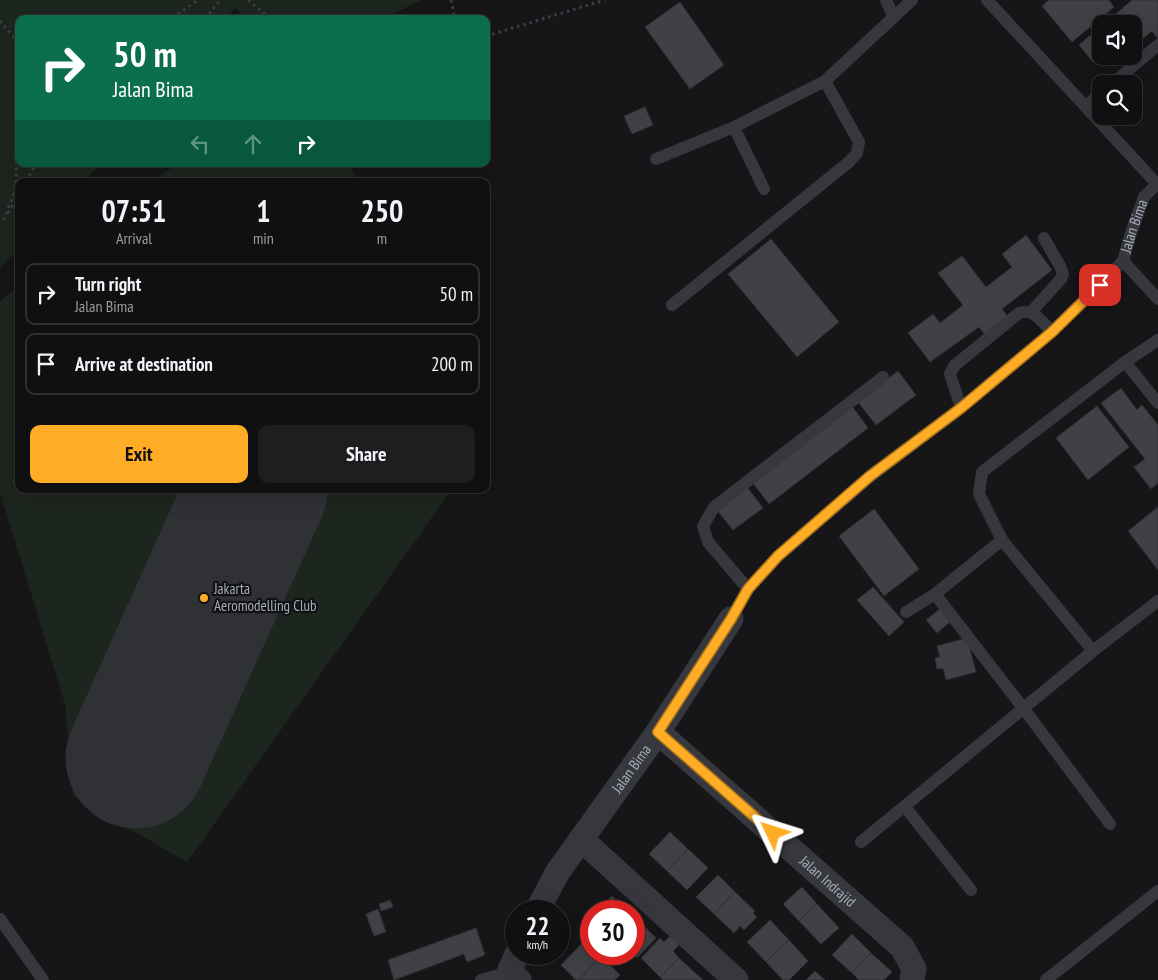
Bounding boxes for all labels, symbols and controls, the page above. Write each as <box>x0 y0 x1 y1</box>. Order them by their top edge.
map controls <box>1092 15 1142 125</box>
button: sound <box>1092 15 1142 65</box>
text: 50 m <box>113 31 177 77</box>
icon: right <box>30 35 95 100</box>
text: Jalan Bima <box>113 75 194 103</box>
button: search <box>1092 75 1142 125</box>
icon: left <box>186 130 214 158</box>
icon: ahead <box>239 130 267 158</box>
icon: right <box>292 130 320 158</box>
text: 07:51 <box>102 191 166 230</box>
text: 1 <box>256 191 271 230</box>
text: 250 <box>360 191 403 230</box>
street label: Jalan Bima <box>1116 197 1151 256</box>
text: Arrival <box>116 228 152 248</box>
text: min <box>253 228 274 248</box>
text: m <box>377 228 387 248</box>
pin <box>1079 264 1121 306</box>
icon: arrive <box>1086 271 1114 299</box>
text: Turn right <box>75 272 141 296</box>
icon: right <box>32 280 60 308</box>
text: 50 m <box>440 282 473 306</box>
text: Jalan Bima <box>75 296 134 316</box>
icon: arrive <box>32 350 60 378</box>
text: Arrive at destination <box>75 352 213 376</box>
text: 200 m <box>431 352 473 376</box>
button: Exit <box>30 425 248 483</box>
button: Share <box>258 425 475 483</box>
place label: Jakarta Aeromodelling Club <box>213 579 317 615</box>
marker: Jakarta Aeromodelling Club <box>198 592 210 604</box>
street label: Jalan Bima <box>607 741 655 797</box>
position arrow <box>746 806 798 858</box>
street label: Jalan Indrajid <box>795 851 860 911</box>
speed limit sign: 30 <box>580 900 645 965</box>
text: 22 <box>526 910 549 942</box>
text: km/h <box>527 937 548 952</box>

